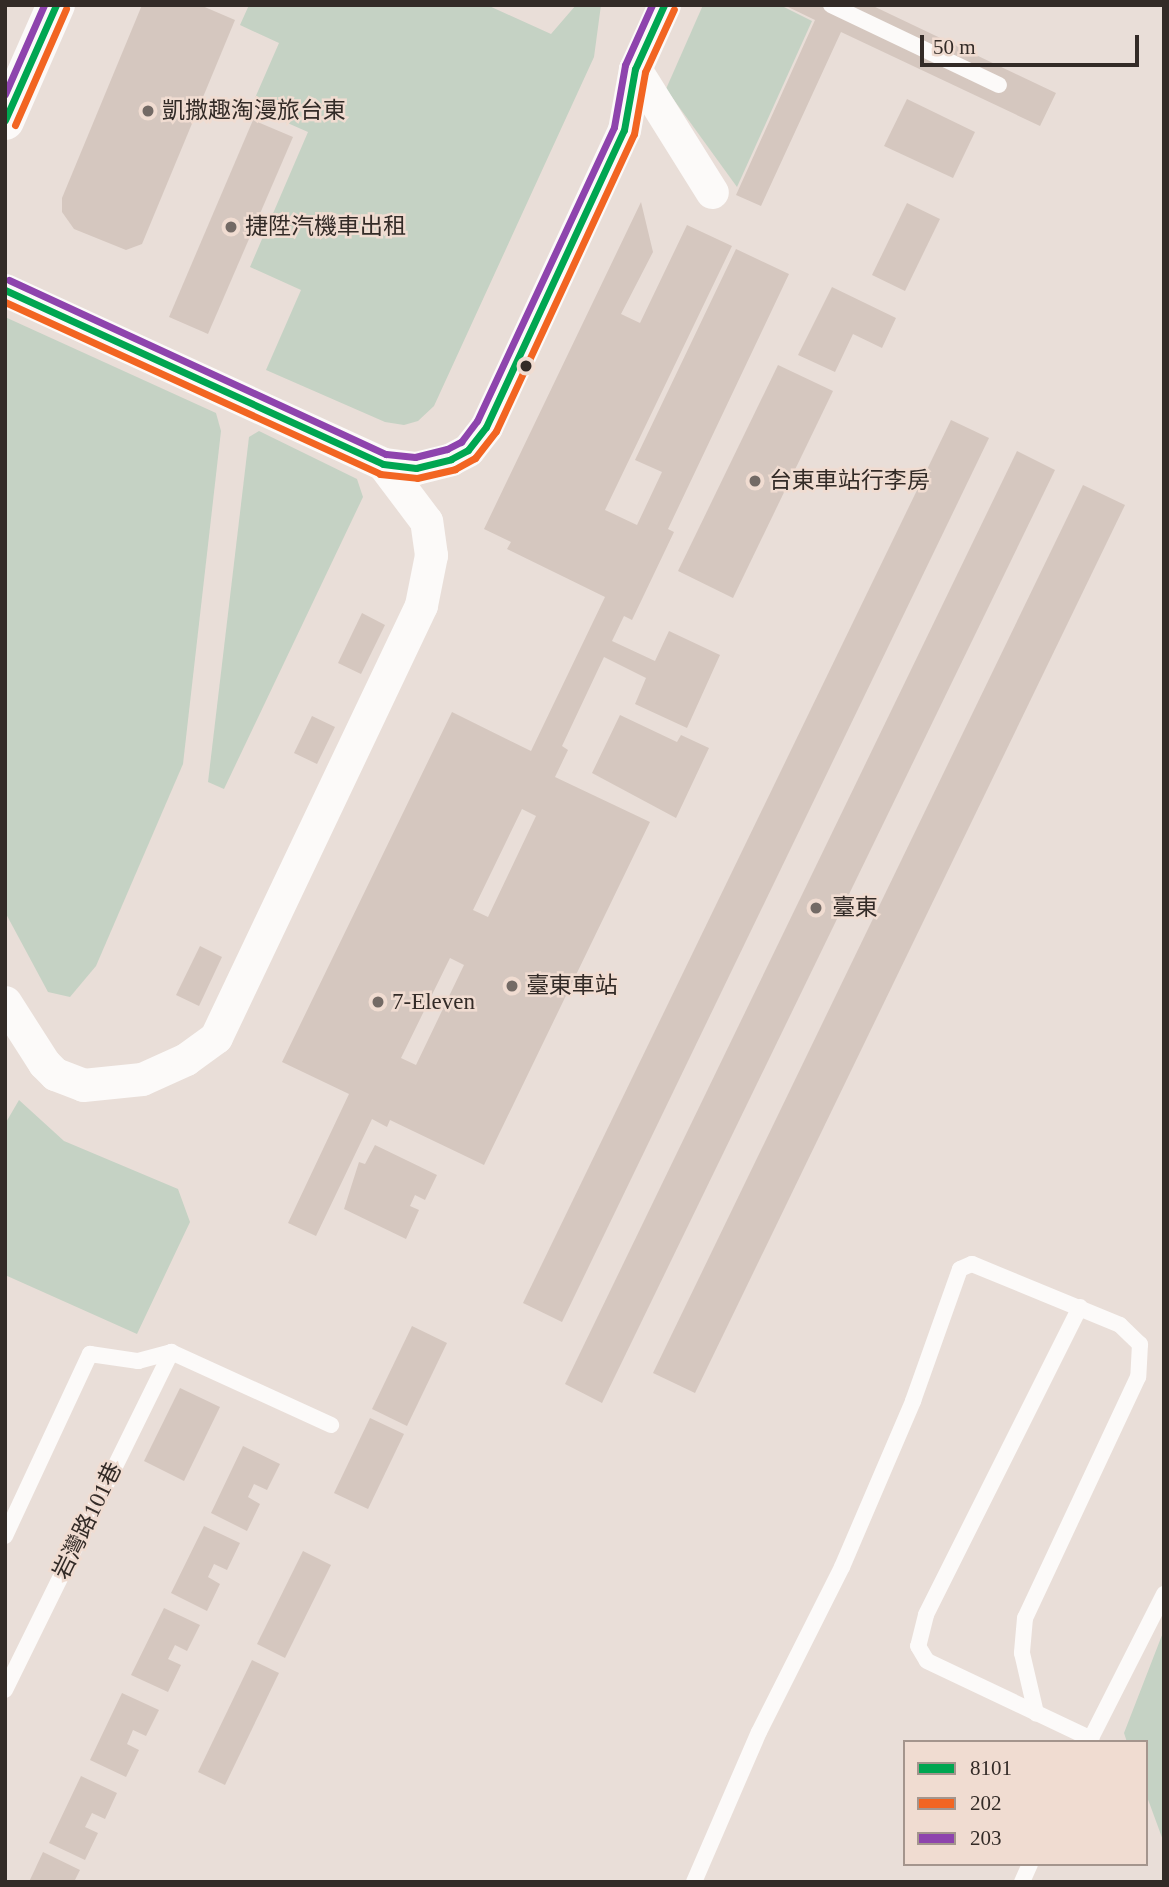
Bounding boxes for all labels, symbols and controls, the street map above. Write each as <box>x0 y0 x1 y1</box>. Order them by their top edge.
scale bar <box>924 21 1143 65</box>
text: 50 m <box>933 35 976 59</box>
place label: 凱撒趣淘漫旅台東 <box>162 97 346 125</box>
marker: 凱撒趣淘漫旅台東 <box>140 103 156 119</box>
place label: 捷陞汽機車出租 <box>245 213 406 241</box>
marker: 捷陞汽機車出租 <box>223 219 239 235</box>
unlabelled marker <box>519 359 533 373</box>
place label: 台東車站行李房 <box>769 467 930 495</box>
marker: 台東車站行李房 <box>747 473 763 489</box>
place label: 臺東 <box>832 894 878 922</box>
marker: 臺東 <box>806 898 826 918</box>
place label: 臺東車站 <box>526 972 618 1000</box>
marker: 臺東車站 <box>504 978 520 994</box>
place label: 7-Eleven <box>392 988 475 1016</box>
marker: 7-Eleven <box>370 994 386 1010</box>
street label: 岩灣路101巷 <box>48 1458 128 1584</box>
legend <box>903 1740 1148 1866</box>
text: 8101 <box>970 1756 1012 1780</box>
text: 202 <box>970 1791 1002 1815</box>
text: 203 <box>970 1826 1002 1850</box>

